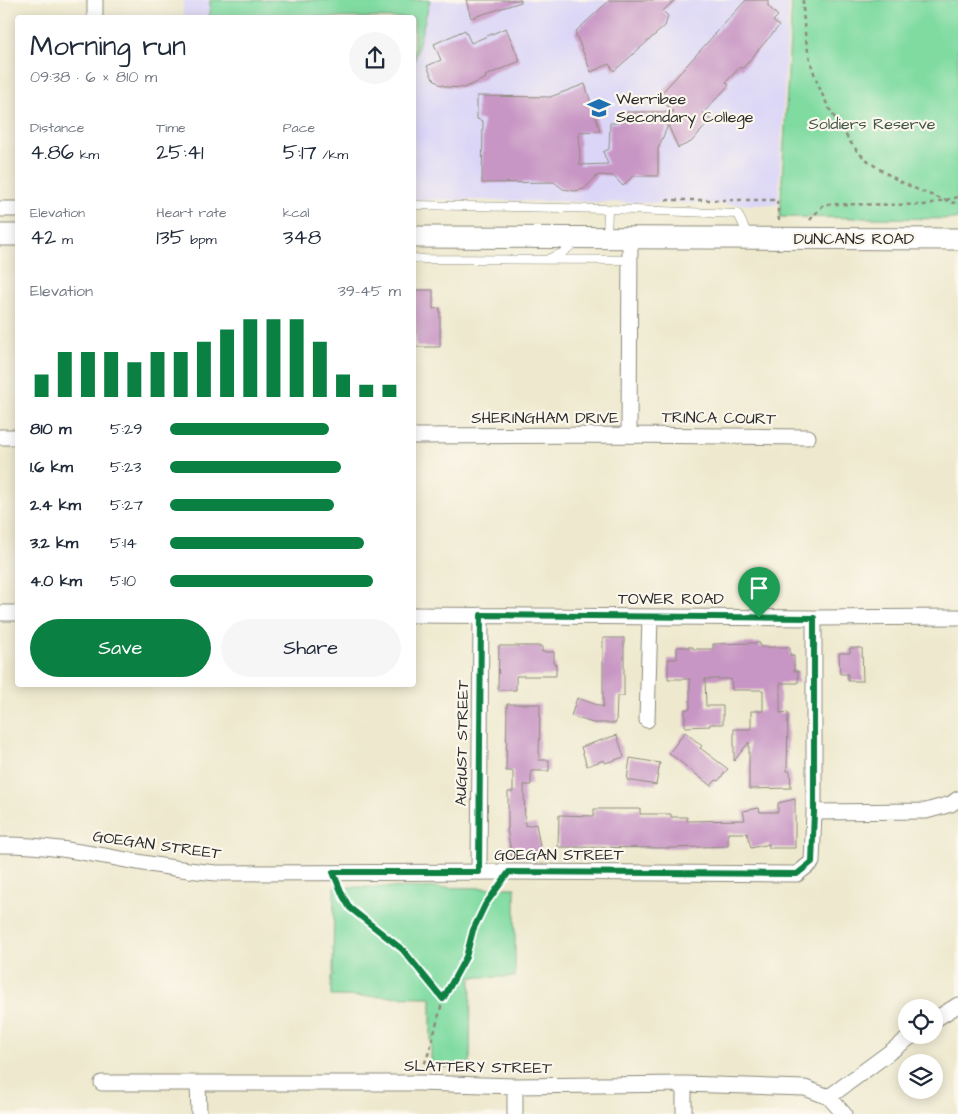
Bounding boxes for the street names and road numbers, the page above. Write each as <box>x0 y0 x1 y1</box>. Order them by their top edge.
street label: DUNCANS ROAD <box>794 228 914 250</box>
street label: TRINCA COURT <box>662 406 776 430</box>
street label: SHERINGHAM DRIVE <box>471 407 619 429</box>
street label: TOWER ROAD <box>618 588 724 610</box>
street label: AUGUST STREET <box>450 680 474 806</box>
street label: GOEGAN STREET <box>91 825 223 865</box>
street label: GOEGAN STREET <box>494 844 624 866</box>
street label: SLATTERY STREET <box>404 1055 552 1079</box>

